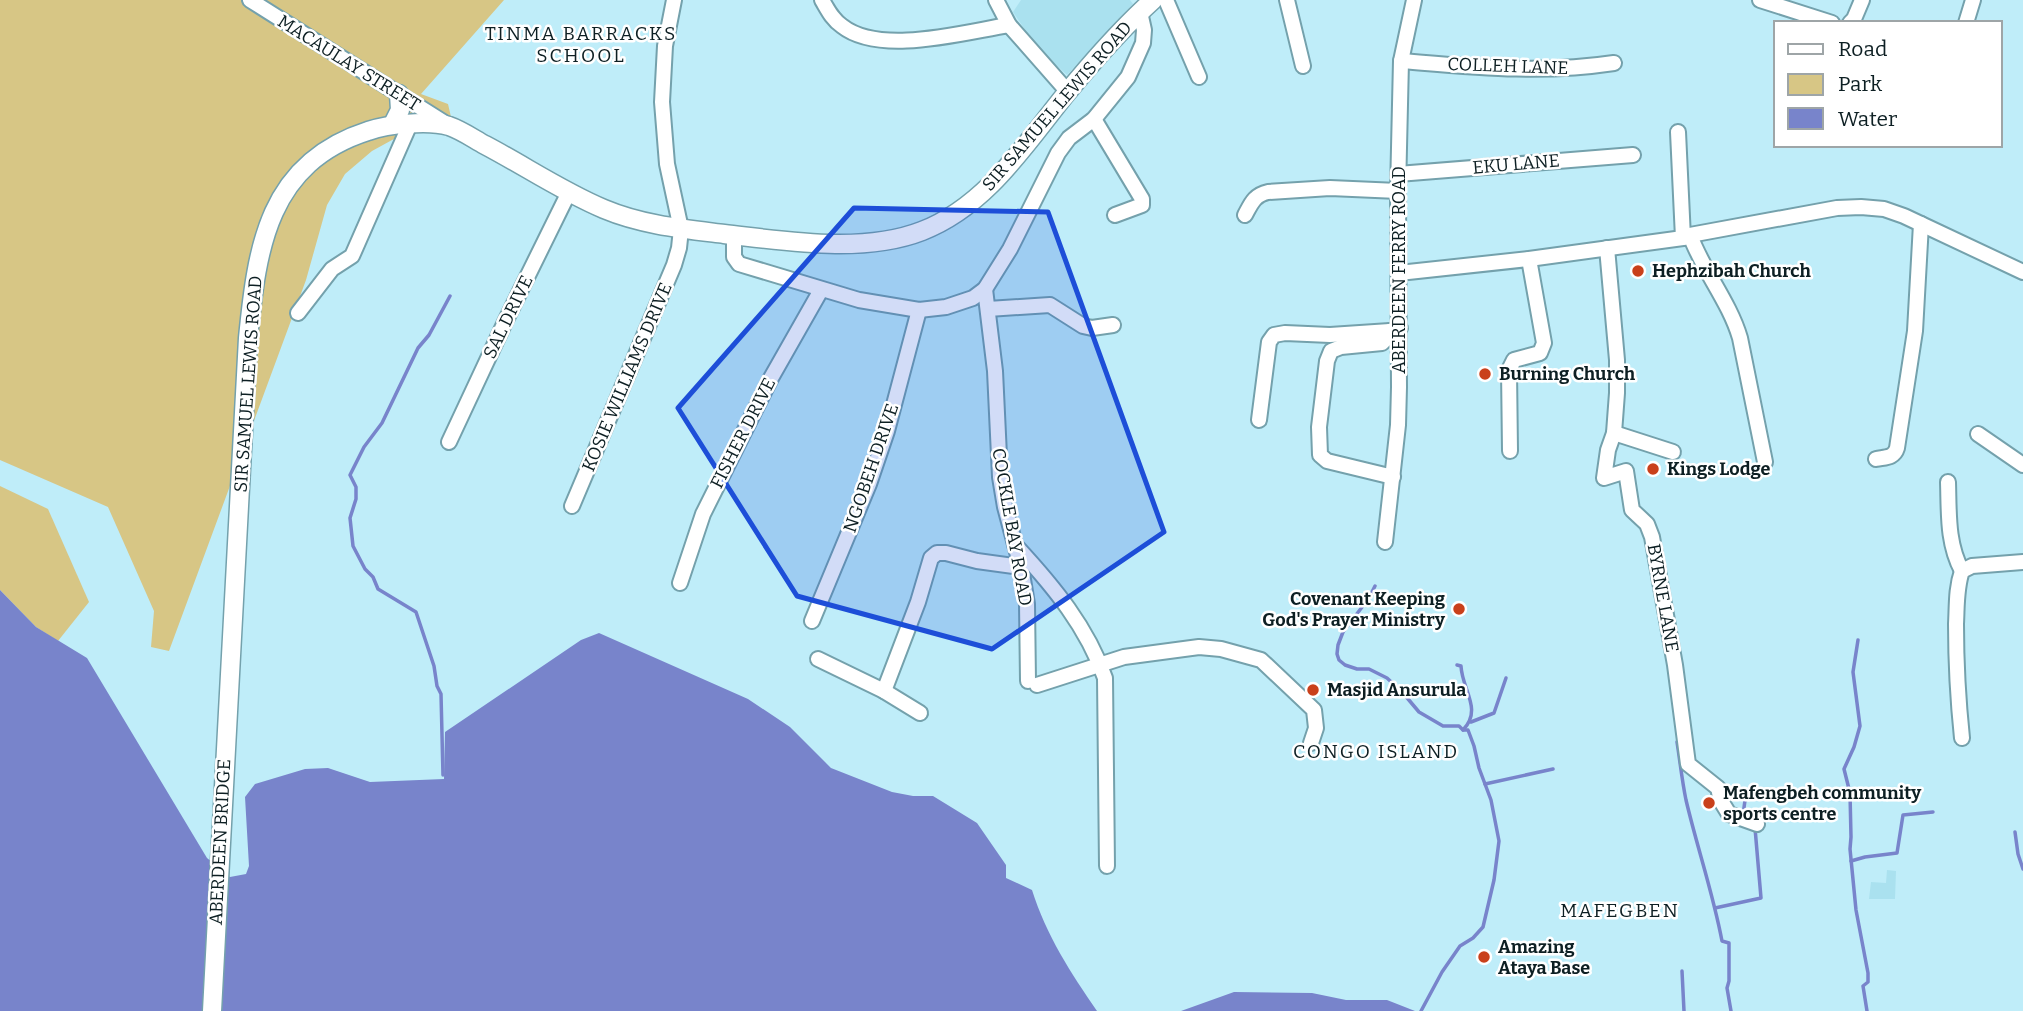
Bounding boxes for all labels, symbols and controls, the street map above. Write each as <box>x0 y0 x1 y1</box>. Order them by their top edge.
street label: MACAULAY STREET <box>274 10 425 116</box>
street label: SIR SAMUEL LEWIS ROAD <box>977 17 1137 195</box>
legend <box>1774 21 2002 147</box>
district label: TINMA BARRACKS SCHOOL <box>485 22 677 67</box>
text: Road <box>1838 36 1887 62</box>
street label: COLLEH LANE <box>1447 53 1569 79</box>
text: Park <box>1838 71 1882 97</box>
text: Water <box>1838 106 1897 132</box>
street label: EKU LANE <box>1471 149 1561 179</box>
street label: ABERDEEN FERRY ROAD <box>1388 166 1410 374</box>
place label: Hephzibah Church <box>1652 260 1811 282</box>
marker: Hephzibah Church <box>1630 263 1646 279</box>
street label: SAL DRIVE <box>478 272 538 362</box>
street label: SIR SAMUEL LEWIS ROAD <box>229 275 267 493</box>
street label: KOSIE WILLIAMS DRIVE <box>577 279 677 475</box>
place label: Burning Church <box>1499 363 1636 385</box>
marker: Burning Church <box>1477 366 1493 382</box>
street label: FISHER DRIVE <box>706 374 780 492</box>
street label: NGOBEH DRIVE <box>839 401 903 535</box>
street label: COCKLE BAY ROAD <box>987 446 1037 608</box>
place label: Kings Lodge <box>1667 458 1771 480</box>
marker: Kings Lodge <box>1645 461 1661 477</box>
street label: BYRNE LANE <box>1643 542 1683 654</box>
place label: Covenant Keeping God's Prayer Ministry <box>1262 588 1446 631</box>
marker: Covenant Keeping God's Prayer Ministry <box>1451 601 1467 617</box>
place label: Masjid Ansurula <box>1327 679 1466 701</box>
marker: Masjid Ansurula <box>1305 682 1321 698</box>
district label: CONGO ISLAND <box>1293 740 1459 763</box>
street label: ABERDEEN BRIDGE <box>205 758 235 926</box>
place label: Mafengbeh community sports centre <box>1723 782 1922 825</box>
marker: Mafengbeh community sports centre <box>1701 795 1717 811</box>
district label: MAFEGBEN <box>1560 899 1680 922</box>
place label: Amazing Ataya Base <box>1498 936 1590 979</box>
marker: Amazing Ataya Base <box>1476 949 1492 965</box>

